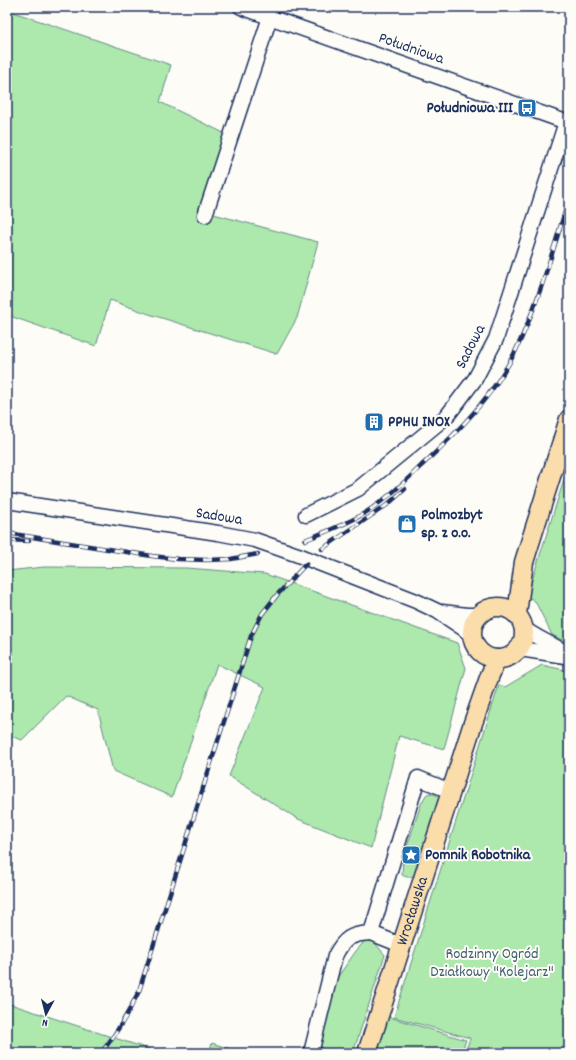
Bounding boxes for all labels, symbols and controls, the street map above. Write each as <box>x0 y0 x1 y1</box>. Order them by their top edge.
street label: Południowa <box>375 27 447 71</box>
place label: Południowa III <box>426 97 514 120</box>
bus stop icon: Południowa III <box>516 97 538 119</box>
street label: Sadowa <box>450 320 492 373</box>
building icon: PPHU INOX <box>363 411 385 433</box>
place label: PPHU INOX <box>388 411 450 434</box>
street label: Sadowa <box>194 502 244 532</box>
place label: Polmozbyt sp. z o.o. <box>421 504 483 545</box>
shop icon: Polmozbyt sp. z o.o. <box>396 513 418 535</box>
place icon: Pomnik Robotnika <box>400 844 422 866</box>
place label: Pomnik Robotnika <box>425 844 532 867</box>
street label: Wrocławska <box>391 873 435 949</box>
park label: Rodzinny Ogród Działkowy "Kolejarz" <box>430 943 554 984</box>
north arrow <box>26 994 66 1034</box>
text: N <box>41 1014 49 1030</box>

